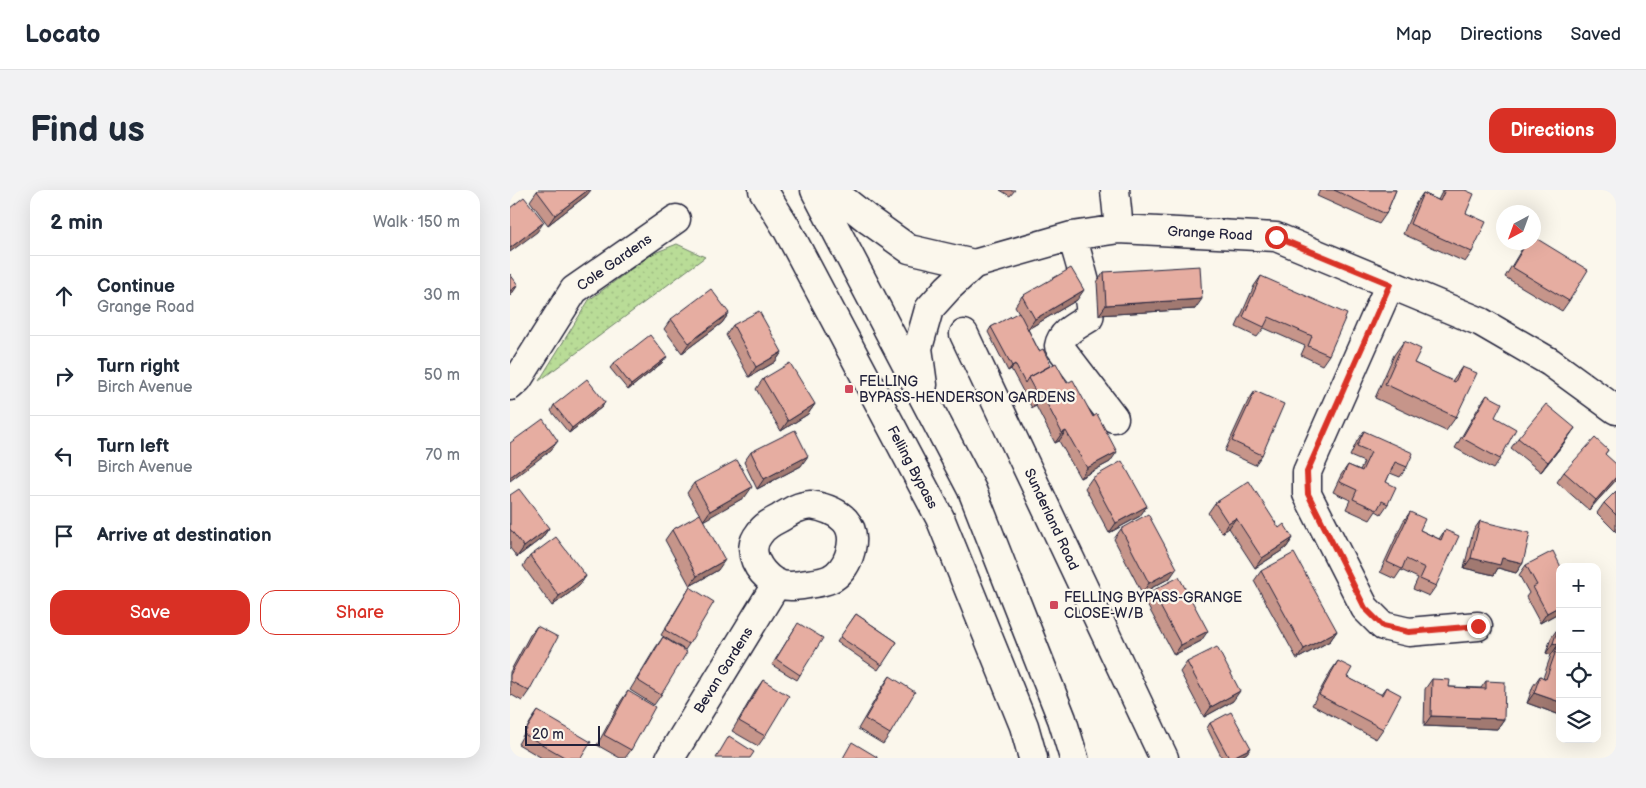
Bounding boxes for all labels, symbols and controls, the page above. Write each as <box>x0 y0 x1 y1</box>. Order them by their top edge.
text: Locato <box>25 20 100 49</box>
text: Map <box>1396 24 1432 45</box>
text: Directions <box>1460 24 1542 45</box>
text: Saved <box>1570 24 1621 45</box>
button: Directions <box>1489 108 1616 153</box>
text: Find us <box>30 109 145 152</box>
north arrow <box>1496 205 1541 250</box>
text: 2 min <box>50 210 103 235</box>
text: Walk · 150 m <box>373 213 460 232</box>
street label: Grange Road <box>1167 223 1253 244</box>
route start <box>1265 226 1288 249</box>
street label: Cole Gardens <box>574 230 655 294</box>
text: Continue <box>97 275 175 298</box>
icon: ahead <box>50 282 78 310</box>
text: 30 m <box>423 286 460 305</box>
text: Grange Road <box>97 298 194 317</box>
text: Turn right <box>97 355 180 378</box>
icon: right <box>50 362 78 390</box>
text: 50 m <box>424 366 460 385</box>
place label: FELLING BYPASS-HENDERSON GARDENS <box>859 373 1075 406</box>
text: Birch Avenue <box>97 378 193 397</box>
marker: FELLING BYPASS-HENDERSON GARDENS <box>843 383 855 395</box>
street label: Felling Bypass <box>884 423 942 512</box>
text: Turn left <box>97 435 169 458</box>
icon: left <box>50 442 78 470</box>
text: 70 m <box>425 446 460 465</box>
text: Birch Avenue <box>97 458 193 477</box>
street label: Sunderland Road <box>1021 466 1083 573</box>
icon: arrive <box>50 522 78 550</box>
text: Arrive at destination <box>97 524 272 547</box>
map controls <box>1556 563 1601 743</box>
button: + <box>1556 563 1601 608</box>
place label: FELLING BYPASS-GRANGE CLOSE-W/B <box>1064 589 1242 622</box>
button: Save <box>50 590 250 635</box>
button: Share <box>260 590 460 635</box>
marker: FELLING BYPASS-GRANGE CLOSE-W/B <box>1048 599 1060 611</box>
button: − <box>1556 608 1601 653</box>
route end <box>1467 615 1490 638</box>
street label: Bevan Gardens <box>690 624 757 716</box>
button: locate <box>1556 653 1601 698</box>
button: layers <box>1556 698 1601 743</box>
scale bar <box>525 723 600 746</box>
text: 20 m <box>532 726 564 743</box>

